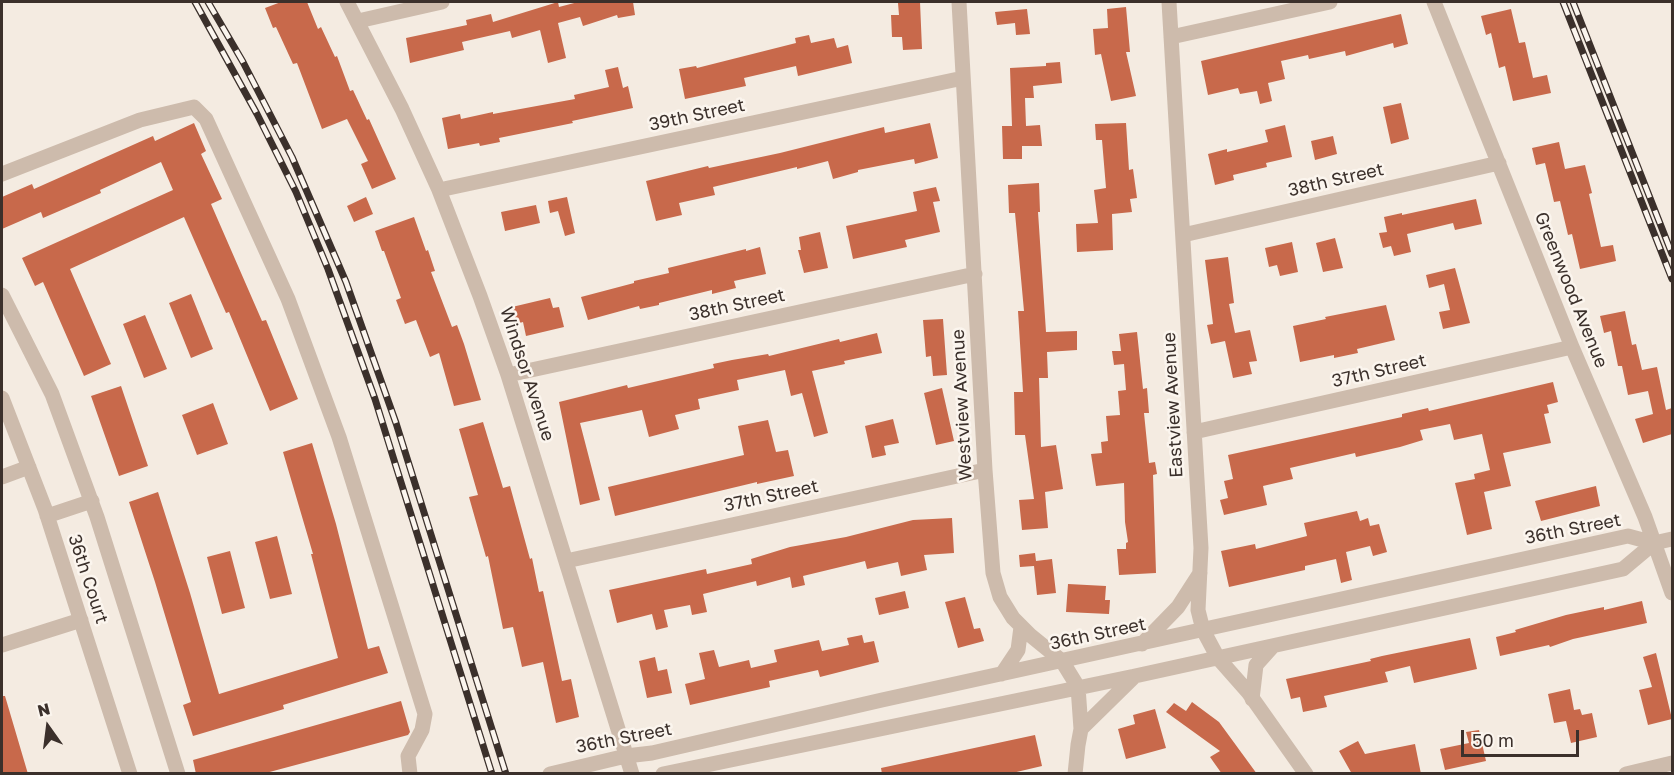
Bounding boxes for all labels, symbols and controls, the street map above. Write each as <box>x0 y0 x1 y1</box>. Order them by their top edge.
street label: 39th Street <box>647 94 747 136</box>
street label: 38th Street <box>1286 159 1386 201</box>
street label: Greenwood Avenue <box>1530 209 1612 371</box>
street label: 38th Street <box>687 284 787 326</box>
street label: Windsor Avenue <box>495 304 559 444</box>
street label: Westview Avenue <box>947 329 977 481</box>
street label: Eastview Avenue <box>1158 332 1188 478</box>
street label: 37th Street <box>1330 350 1428 392</box>
street label: 37th Street <box>722 475 820 517</box>
street label: 36th Street <box>1523 509 1623 549</box>
street label: 36th Court <box>63 532 113 626</box>
street label: 36th Street <box>1048 613 1148 655</box>
north arrow <box>18 697 78 757</box>
text: N <box>35 698 52 721</box>
street label: 36th Street <box>574 718 674 758</box>
scale bar <box>1464 718 1582 756</box>
text: 50 m <box>1472 729 1514 751</box>

